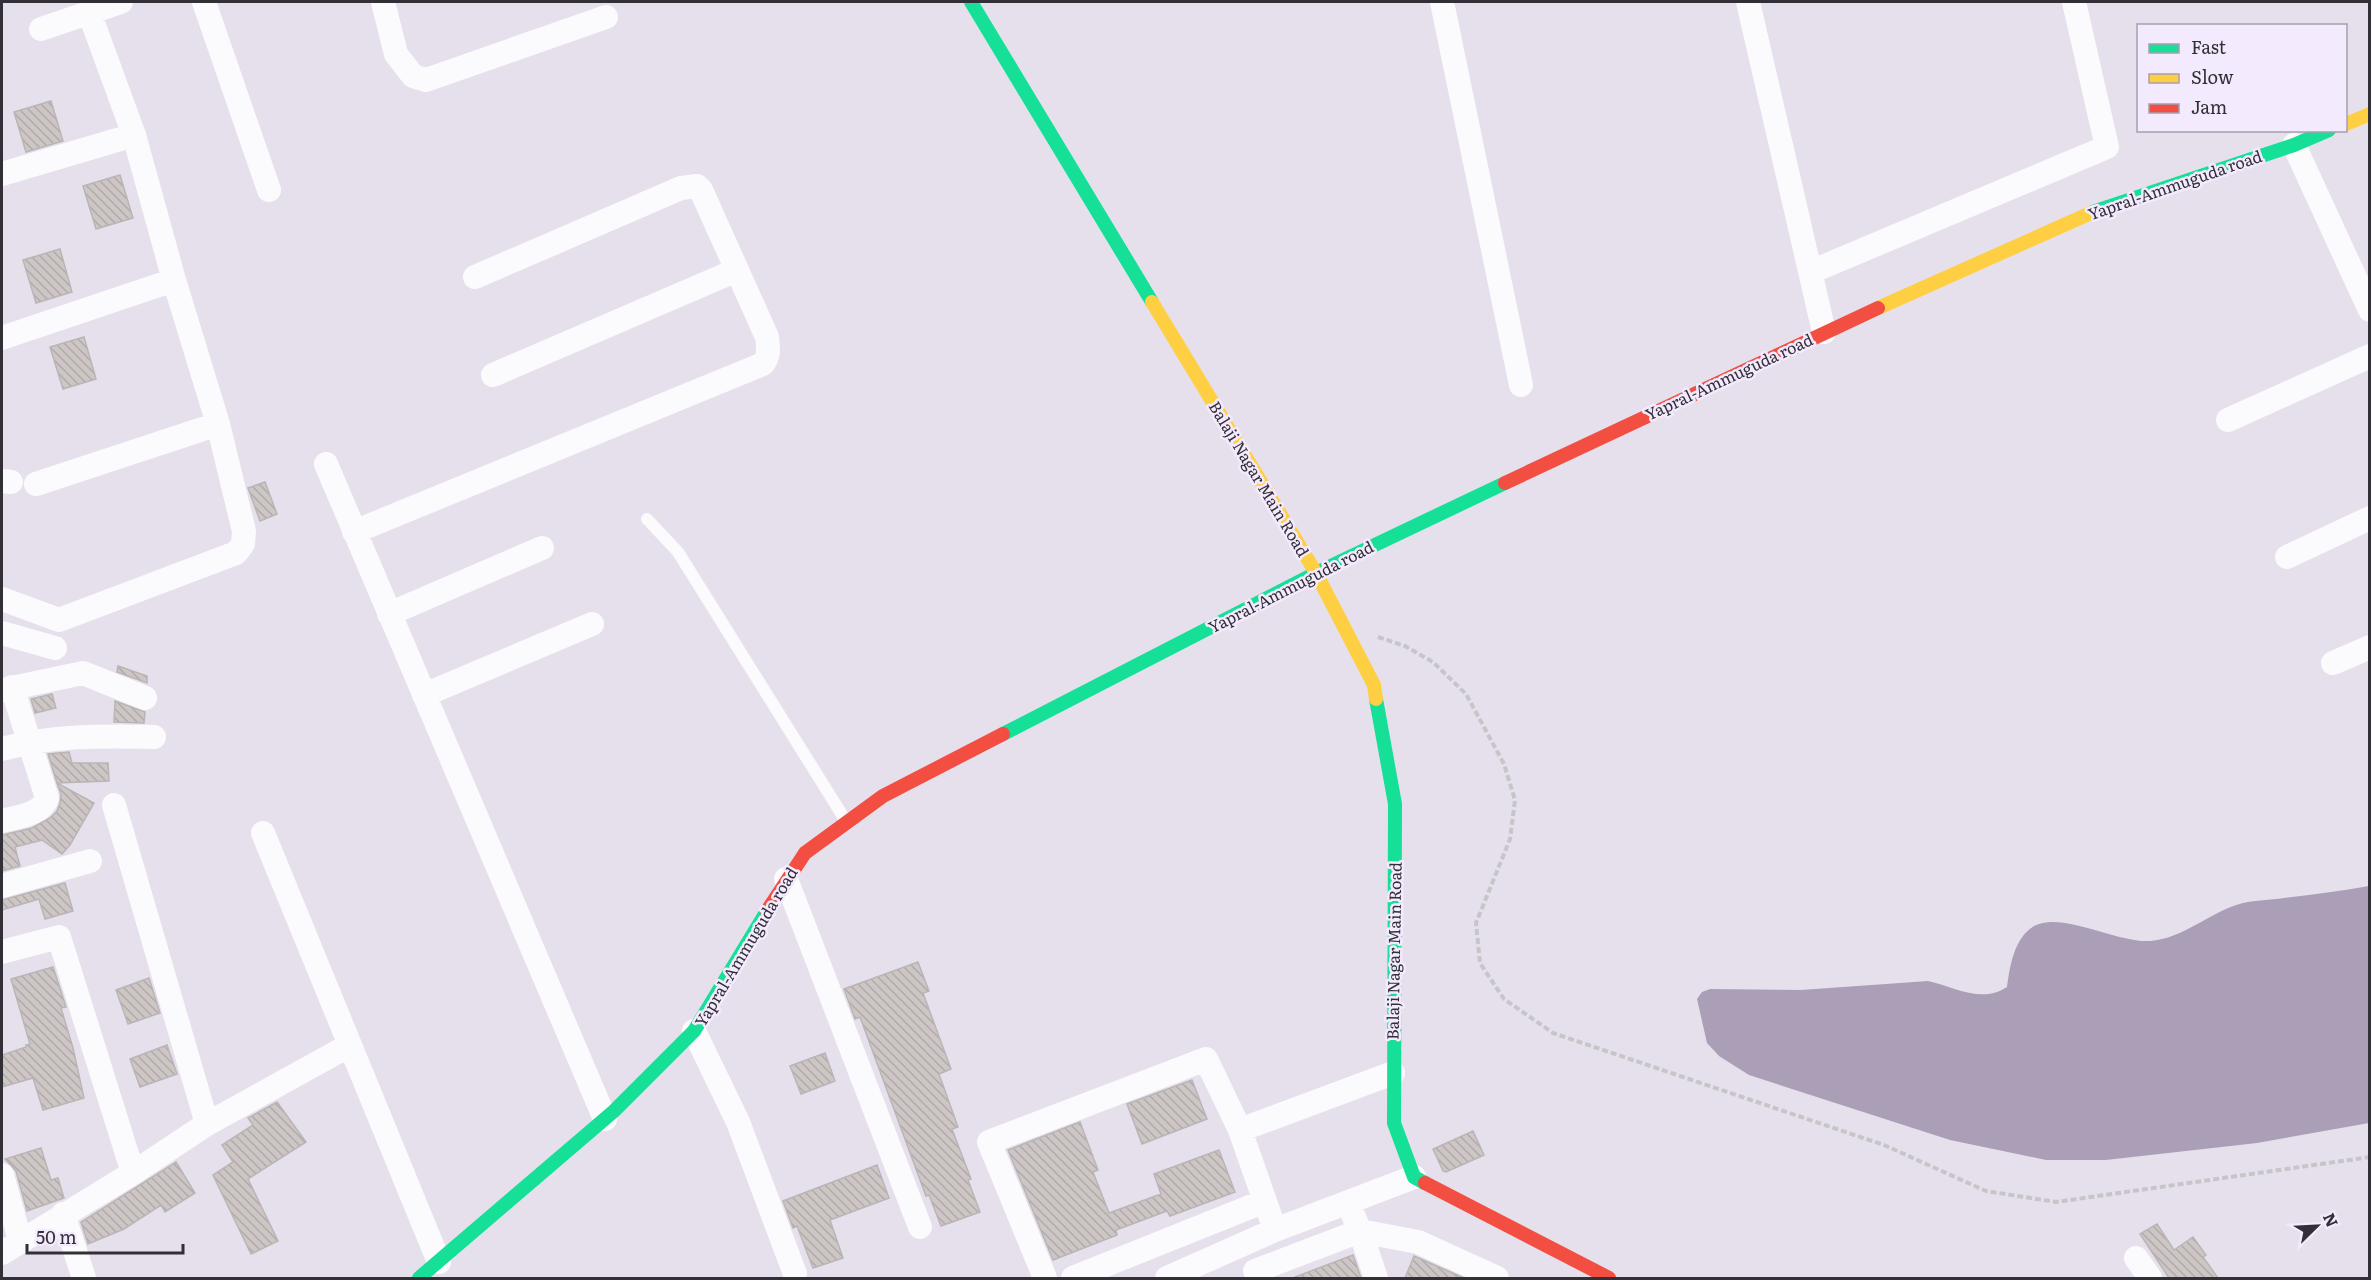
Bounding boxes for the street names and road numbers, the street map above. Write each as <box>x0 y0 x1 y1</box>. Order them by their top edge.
street label: Yapral-Ammuguda road <box>2084 143 2265 225</box>
street label: Yapral-Ammuguda road <box>1641 327 1817 426</box>
street label: Balaji Nagar Main Road <box>1204 396 1316 561</box>
street label: Yapral-Ammuguda road <box>1204 534 1378 638</box>
street label: Yapral-Ammuguda road <box>688 862 803 1031</box>
street label: Balaji Nagar Main Road <box>1379 862 1407 1040</box>

